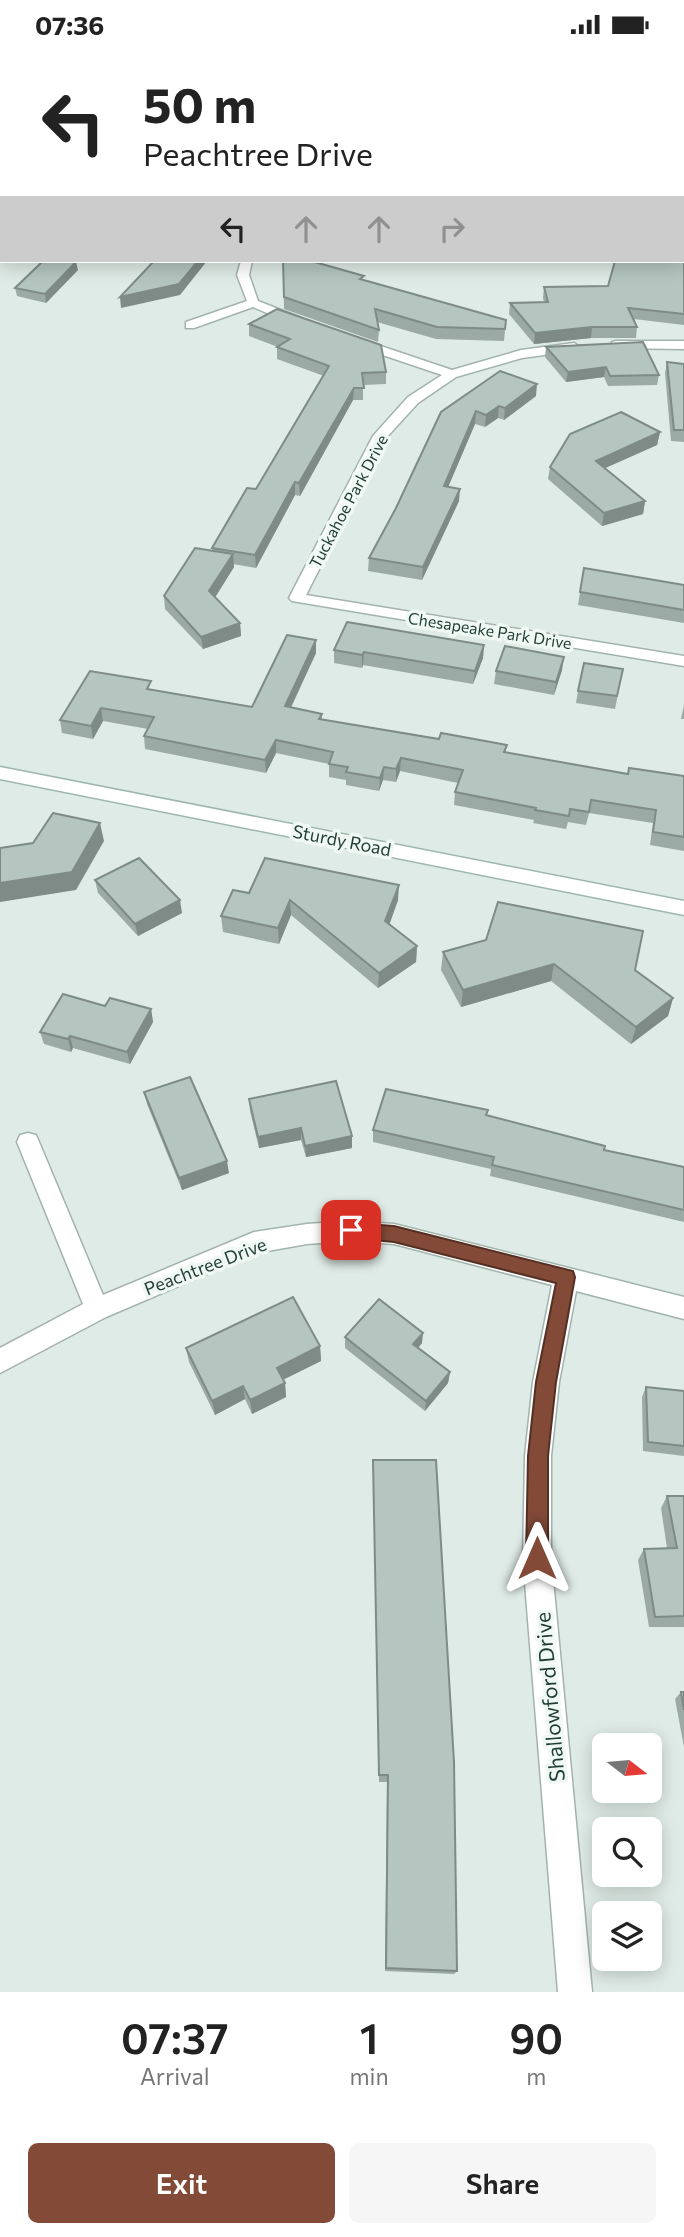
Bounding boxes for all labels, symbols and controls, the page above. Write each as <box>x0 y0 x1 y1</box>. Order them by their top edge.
text: 07:36 <box>35 9 104 40</box>
text: 50 m <box>143 73 256 133</box>
icon: left <box>28 77 119 168</box>
text: Peachtree Drive <box>143 133 373 173</box>
icon: left <box>214 210 252 248</box>
icon: ahead <box>287 210 325 248</box>
icon: ahead <box>360 210 398 248</box>
icon: right <box>433 210 471 248</box>
street label: Tuckahoe Park Drive <box>305 431 391 571</box>
street label: Chesapeake Park Drive <box>407 608 573 652</box>
street label: Sturdy Road <box>291 820 393 860</box>
pin <box>321 1200 381 1260</box>
icon: arrive <box>332 1211 370 1249</box>
street label: Peachtree Drive <box>141 1233 269 1299</box>
position arrow <box>500 1521 574 1595</box>
street label: Shallowford Drive <box>529 1611 569 1783</box>
north arrow <box>592 1733 662 1803</box>
map controls <box>592 1733 662 1971</box>
button: search <box>592 1817 662 1887</box>
button: layers <box>592 1901 662 1971</box>
text: 07:37 <box>121 2011 229 2063</box>
text: 1 <box>360 2011 378 2063</box>
text: 90 <box>510 2011 563 2063</box>
text: Arrival <box>140 2062 210 2090</box>
text: min <box>350 2062 389 2090</box>
text: m <box>526 2062 546 2090</box>
button: Exit <box>28 2143 335 2223</box>
button: Share <box>349 2143 656 2223</box>

